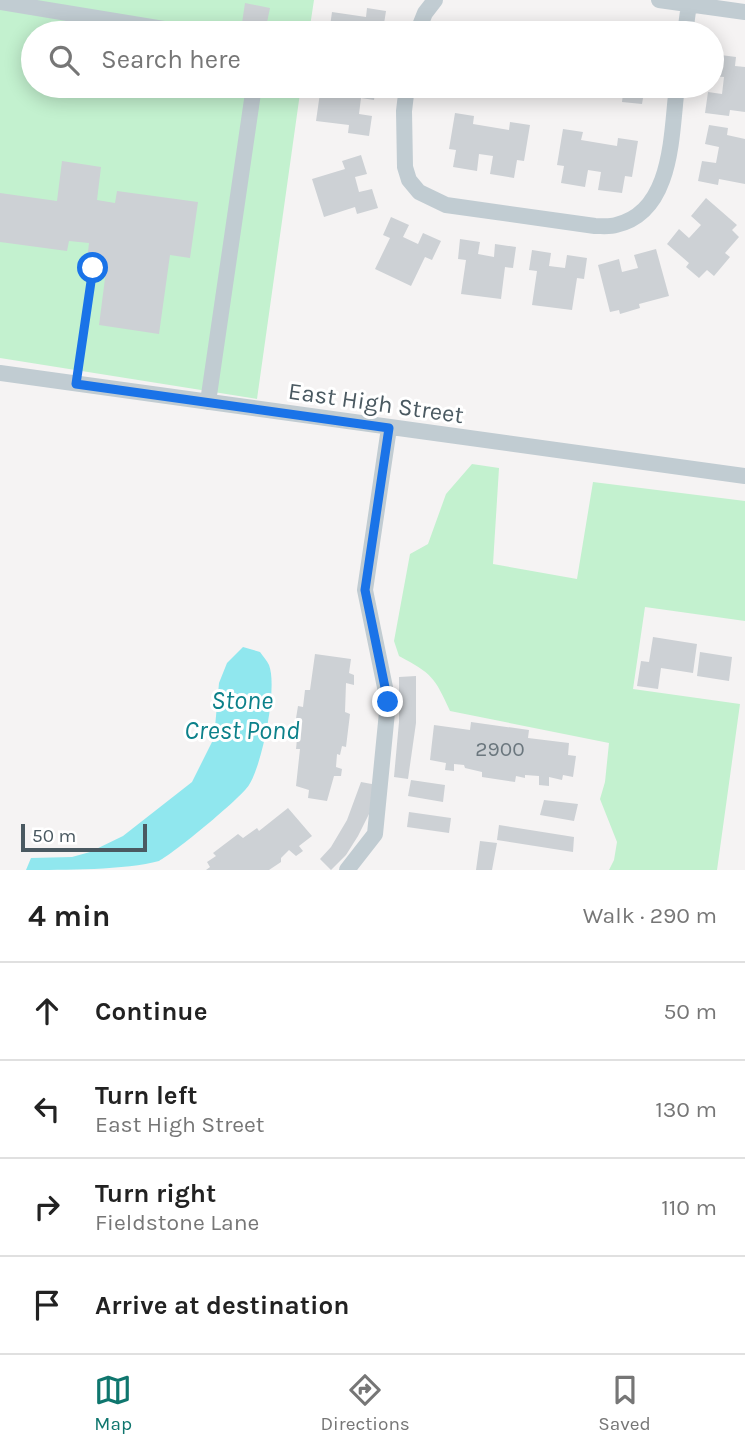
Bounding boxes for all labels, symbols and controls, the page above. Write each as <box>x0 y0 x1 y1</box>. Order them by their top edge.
search box <box>21 21 724 98</box>
icon: search <box>45 41 83 79</box>
text: Search here <box>101 44 241 75</box>
route start <box>77 252 108 283</box>
street label: East High Street <box>286 377 466 429</box>
water label: Stone Crest Pond <box>184 685 300 746</box>
route end <box>372 686 403 717</box>
house number: 2900 <box>475 737 525 761</box>
scale bar <box>21 821 147 853</box>
text: 50 m <box>32 825 76 847</box>
text: 4 min <box>28 898 110 934</box>
text: Walk · 290 m <box>583 902 717 929</box>
icon: ahead <box>28 992 66 1030</box>
text: Continue <box>95 996 207 1027</box>
text: 50 m <box>663 998 717 1025</box>
text: Turn left <box>95 1080 197 1111</box>
icon: left <box>28 1090 66 1128</box>
text: 130 m <box>655 1096 717 1123</box>
text: East High Street <box>95 1111 264 1138</box>
text: Turn right <box>95 1178 216 1209</box>
icon: right <box>28 1188 66 1226</box>
text: 110 m <box>661 1194 717 1221</box>
text: Fieldstone Lane <box>95 1209 259 1236</box>
icon: arrive <box>28 1286 66 1324</box>
text: Arrive at destination <box>95 1290 349 1321</box>
tab: Map <box>94 1371 132 1435</box>
tab: Directions <box>321 1371 410 1435</box>
tab: Saved <box>598 1371 651 1435</box>

